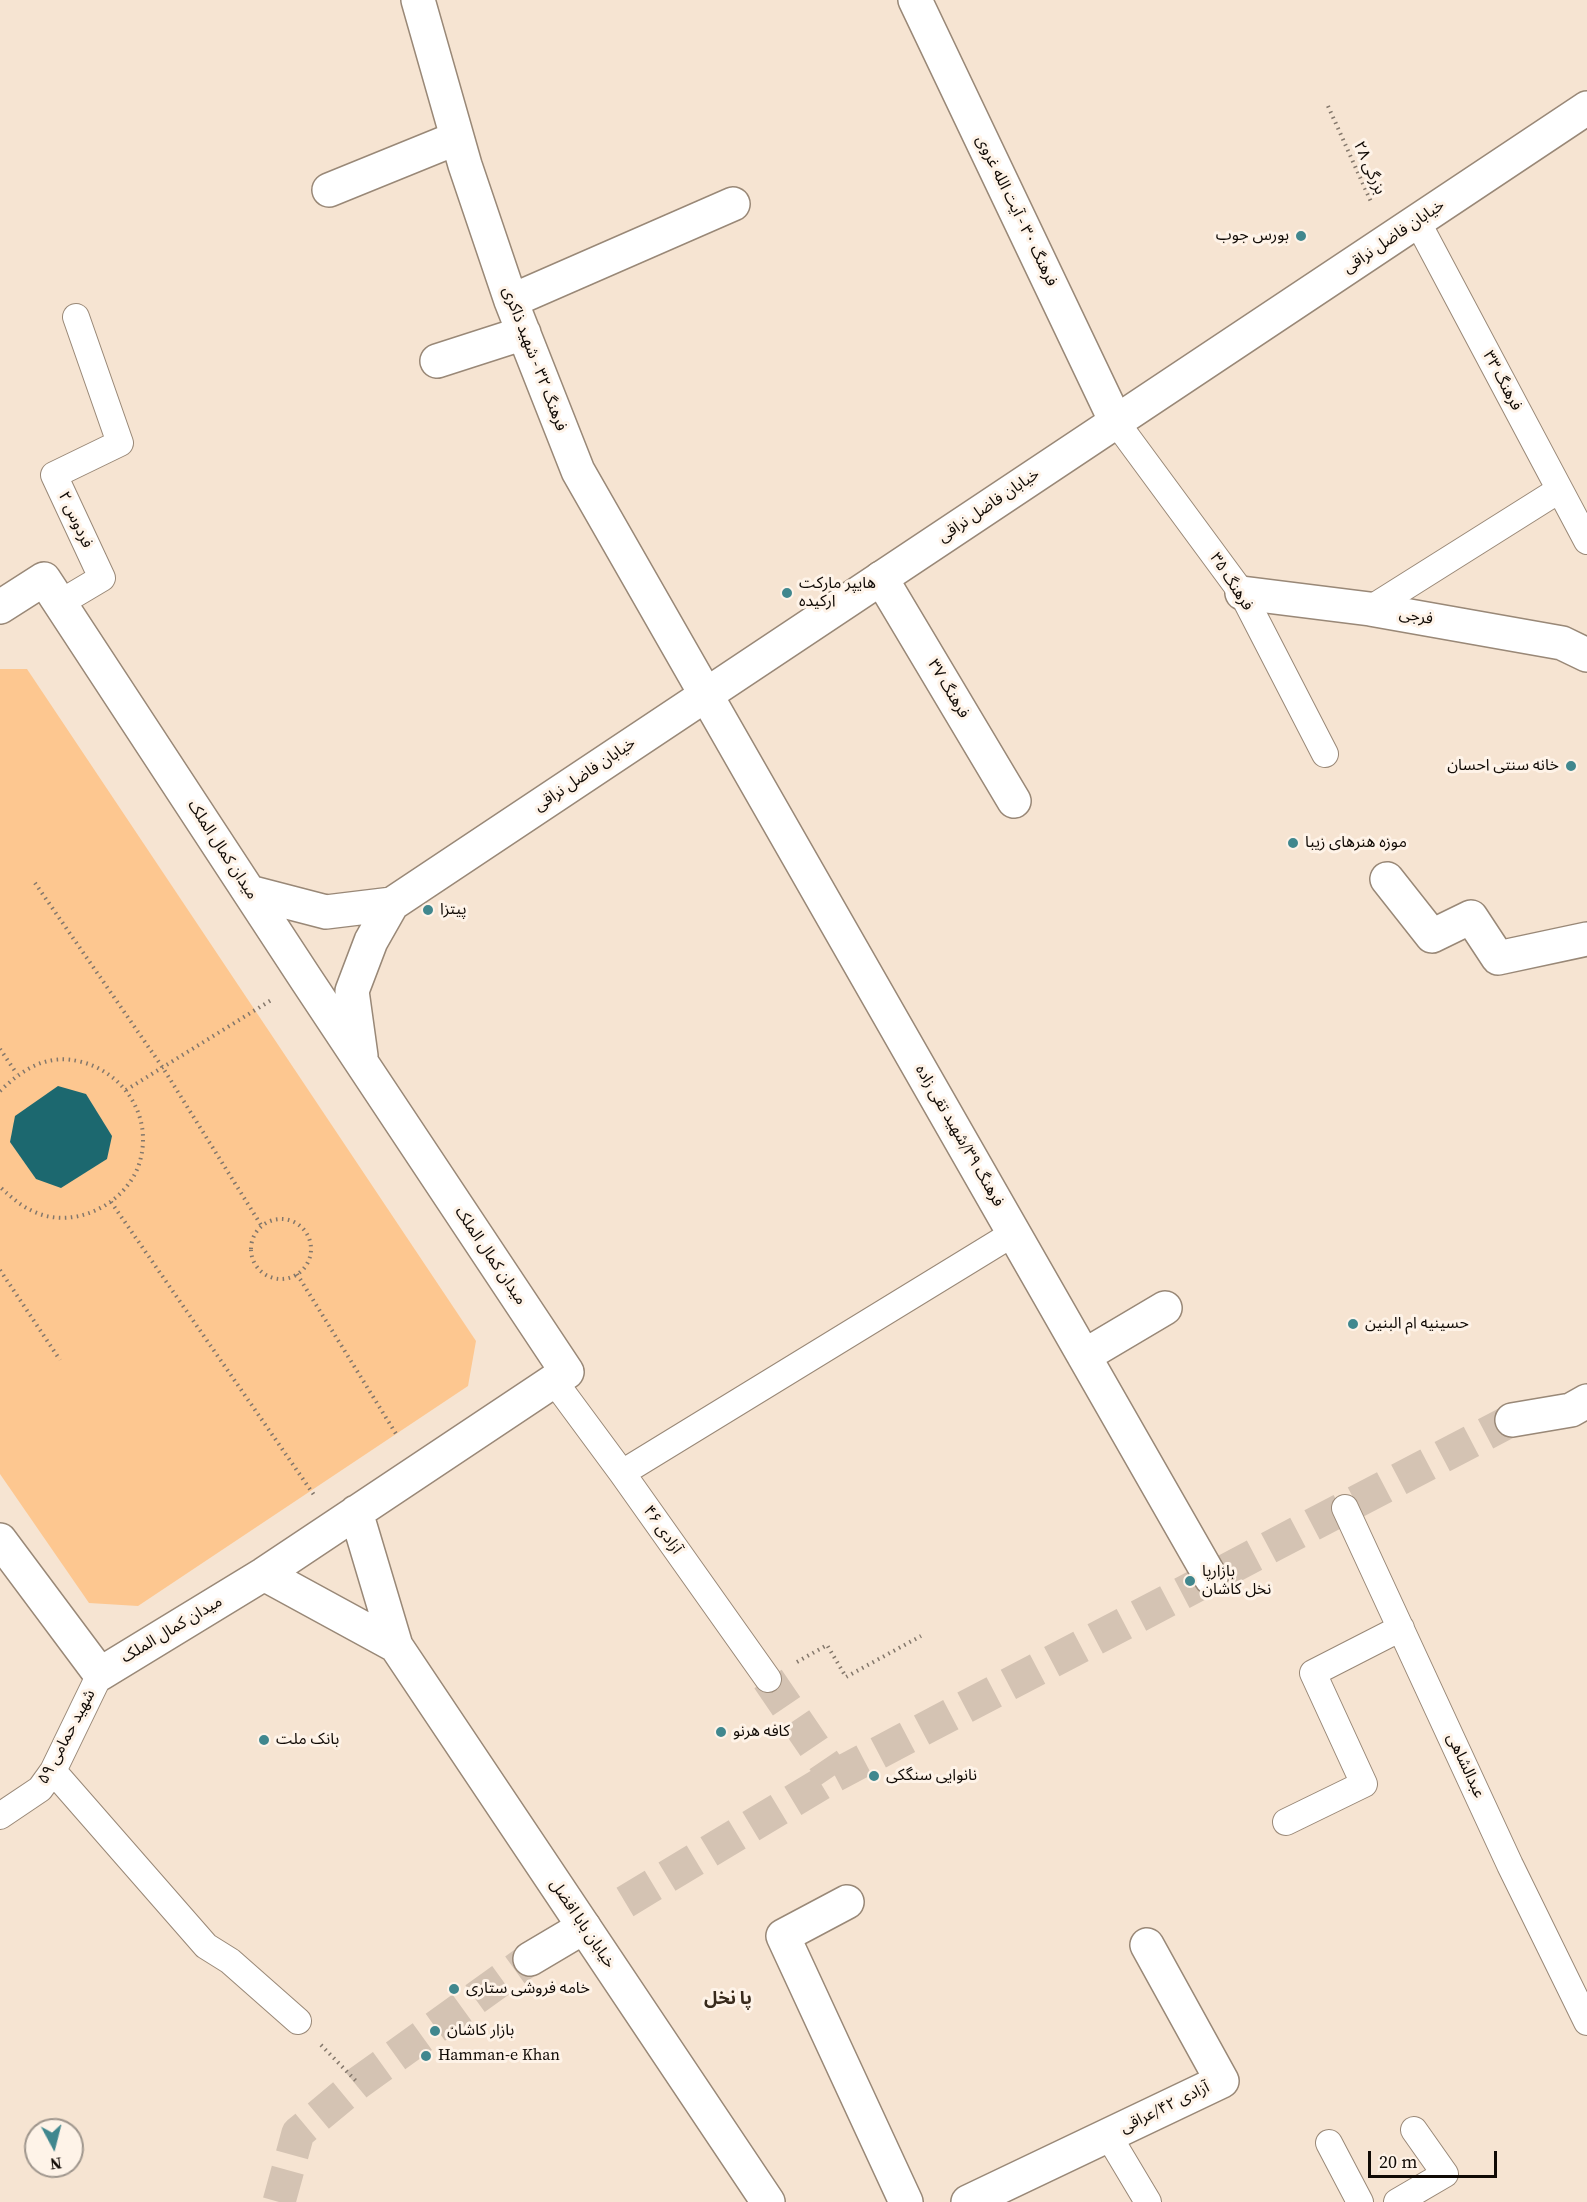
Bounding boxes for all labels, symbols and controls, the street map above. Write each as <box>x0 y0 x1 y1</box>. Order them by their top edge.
street label: فرهنگ ۳۰ - آیت الله غروی <box>971 132 1061 290</box>
street label: بزرگی ۲۸ <box>1349 138 1389 198</box>
street label: خیابان فاضل نراقی <box>1340 196 1448 278</box>
place label: بورس جوب <box>1216 226 1289 246</box>
marker: بورس جوب <box>1294 229 1308 243</box>
street label: فرهنگ ۳۲ - شهید ذاکری <box>498 284 570 434</box>
street label: فرهنگ ۳۳ <box>1478 348 1526 414</box>
street label: خیابان فاضل نراقی <box>935 465 1043 547</box>
street label: فردوس ۲ <box>54 489 96 551</box>
street label: فرهنگ ۳۵ <box>1205 549 1257 615</box>
place label: هایپر مارکت ارکیده <box>799 574 876 612</box>
marker: هایپر مارکت ارکیده <box>780 586 794 600</box>
street label: فرجی <box>1398 605 1434 629</box>
street label: فرهنگ ۳۷ <box>923 656 973 722</box>
street label: خیابان فاضل نراقی <box>531 734 639 816</box>
place label: خانه سنتی احسان <box>1447 756 1559 776</box>
marker: خانه سنتی احسان <box>1564 759 1578 773</box>
street label: میدان کمال الملک <box>183 797 261 903</box>
place label: موزه هنرهای زیبا <box>1305 833 1407 853</box>
marker: موزه هنرهای زیبا <box>1286 836 1300 850</box>
place label: پیتزا <box>440 900 466 920</box>
marker: پیتزا <box>421 903 435 917</box>
street label: فرهنگ ۳۹/شهید تقی زاده <box>910 1062 1008 1210</box>
street label: میدان کمال الملک <box>450 1203 530 1309</box>
place label: حسینیه ام البنین <box>1365 1314 1469 1334</box>
marker: حسینیه ام البنین <box>1346 1317 1360 1331</box>
street label: آزادی ۴۶ <box>638 1502 686 1558</box>
place label: بازارپا نخل کاشان <box>1202 1562 1271 1600</box>
marker: بازارپا نخل کاشان <box>1183 1574 1197 1588</box>
street label: میدان کمال الملک <box>118 1592 226 1668</box>
street label: شهید حمامی ۵۹ <box>34 1686 100 1788</box>
place label: کافه هرنو <box>733 1722 790 1742</box>
marker: کافه هرنو <box>714 1725 728 1739</box>
place label: بانک ملت <box>276 1730 339 1750</box>
street label: عبدالشاهی <box>1442 1731 1488 1801</box>
marker: بانک ملت <box>257 1733 271 1747</box>
place label: نانوایی سنگکی <box>886 1766 977 1786</box>
marker: نانوایی سنگکی <box>867 1769 881 1783</box>
street label: خیابان بابا افضل <box>545 1876 619 1972</box>
place label: خامه فروشی ستاری <box>466 1979 590 1999</box>
marker: خامه فروشی ستاری <box>447 1982 461 1996</box>
district label: پا نخل <box>704 1988 752 2010</box>
place label: بازار کاشان <box>447 2021 514 2041</box>
marker: بازار کاشان <box>428 2024 442 2038</box>
place label: Hamman-e Khan <box>438 2046 560 2066</box>
marker: Hamman-e Khan <box>419 2049 433 2063</box>
street label: آزادی ۴۲/عراقی <box>1117 2078 1213 2138</box>
north arrow <box>24 2118 84 2178</box>
scale bar <box>1371 2139 1500 2177</box>
text: 20 m <box>1379 2149 1417 2174</box>
text: N <box>49 2152 63 2176</box>

